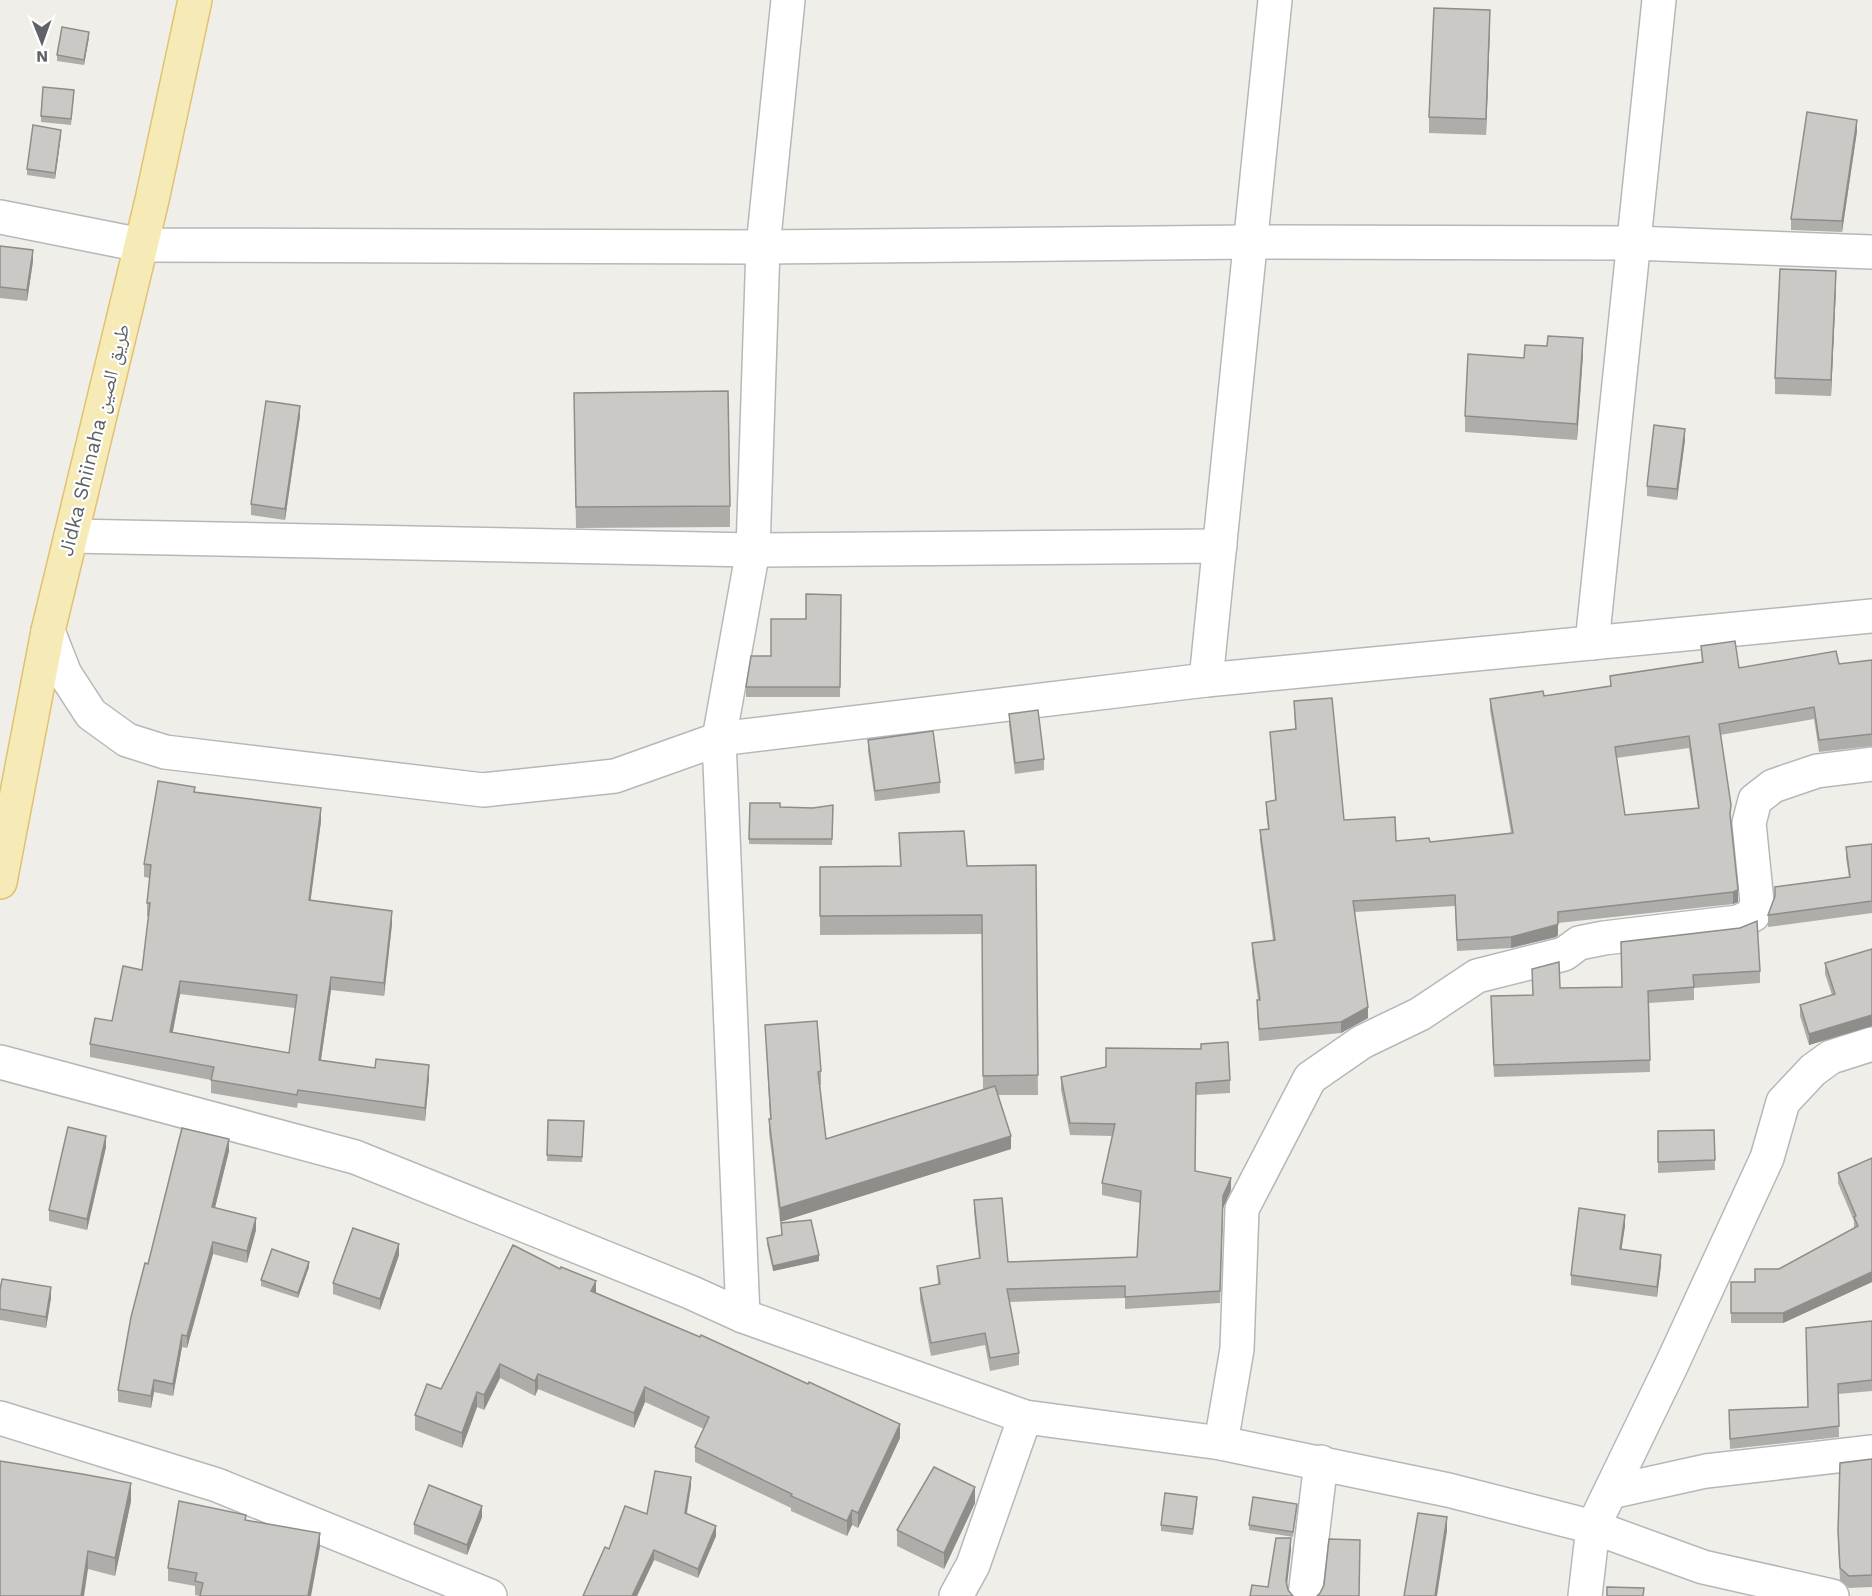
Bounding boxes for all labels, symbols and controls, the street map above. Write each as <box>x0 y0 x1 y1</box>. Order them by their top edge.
north arrow <box>12 12 72 72</box>
text: N <box>36 47 48 66</box>
street label: Jidka Shiinaha طريق الصين <box>53 321 135 559</box>

